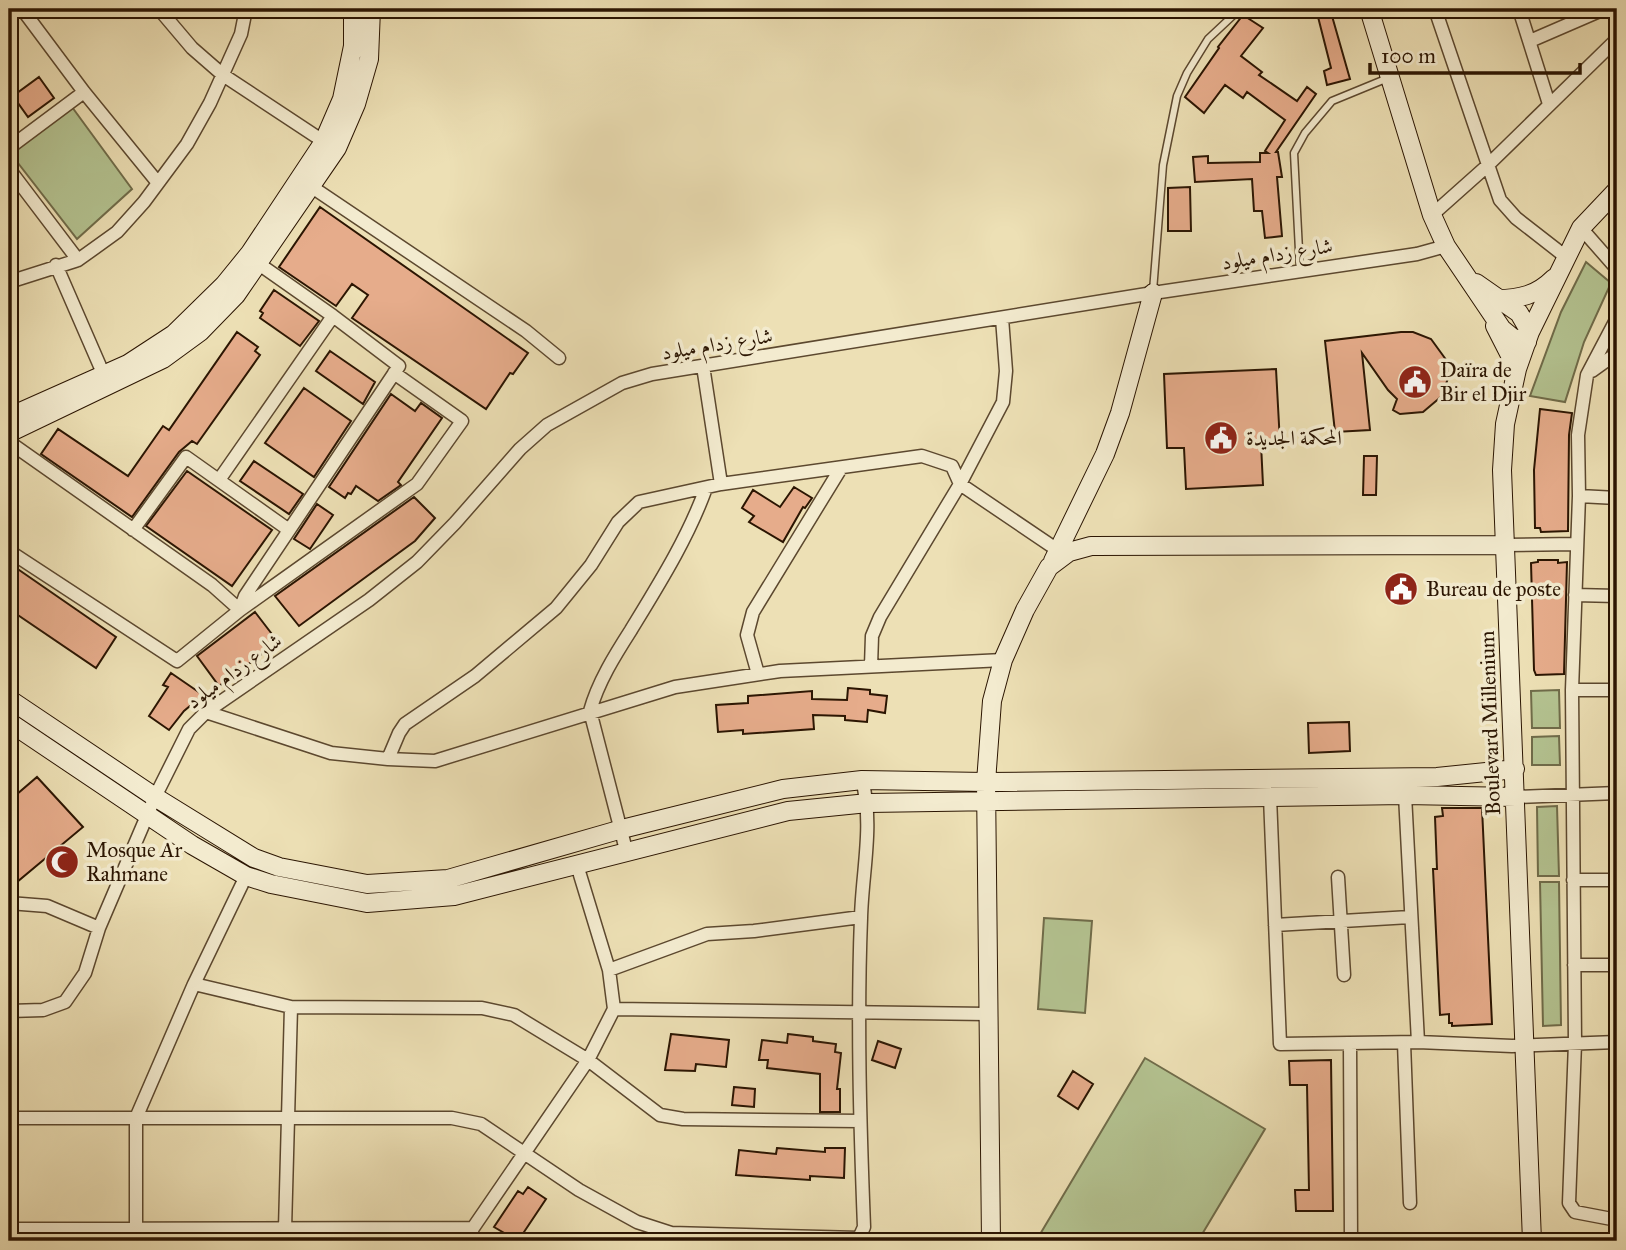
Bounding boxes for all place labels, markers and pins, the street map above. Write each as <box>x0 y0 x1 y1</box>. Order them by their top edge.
place label: Daïra de Bir el Djir <box>1440 357 1526 407</box>
public building icon: Daïra de Bir el Djir <box>1396 363 1434 401</box>
public building icon: المحكمة الجديدة <box>1202 419 1240 457</box>
place label: المحكمة الجديدة <box>1246 425 1342 451</box>
public building icon: Bureau de poste <box>1382 570 1420 608</box>
place label: Bureau de poste <box>1426 576 1561 602</box>
place label: Mosque Ar Rahmane <box>86 837 182 887</box>
mosque icon: Mosque Ar Rahmane <box>43 843 81 881</box>

